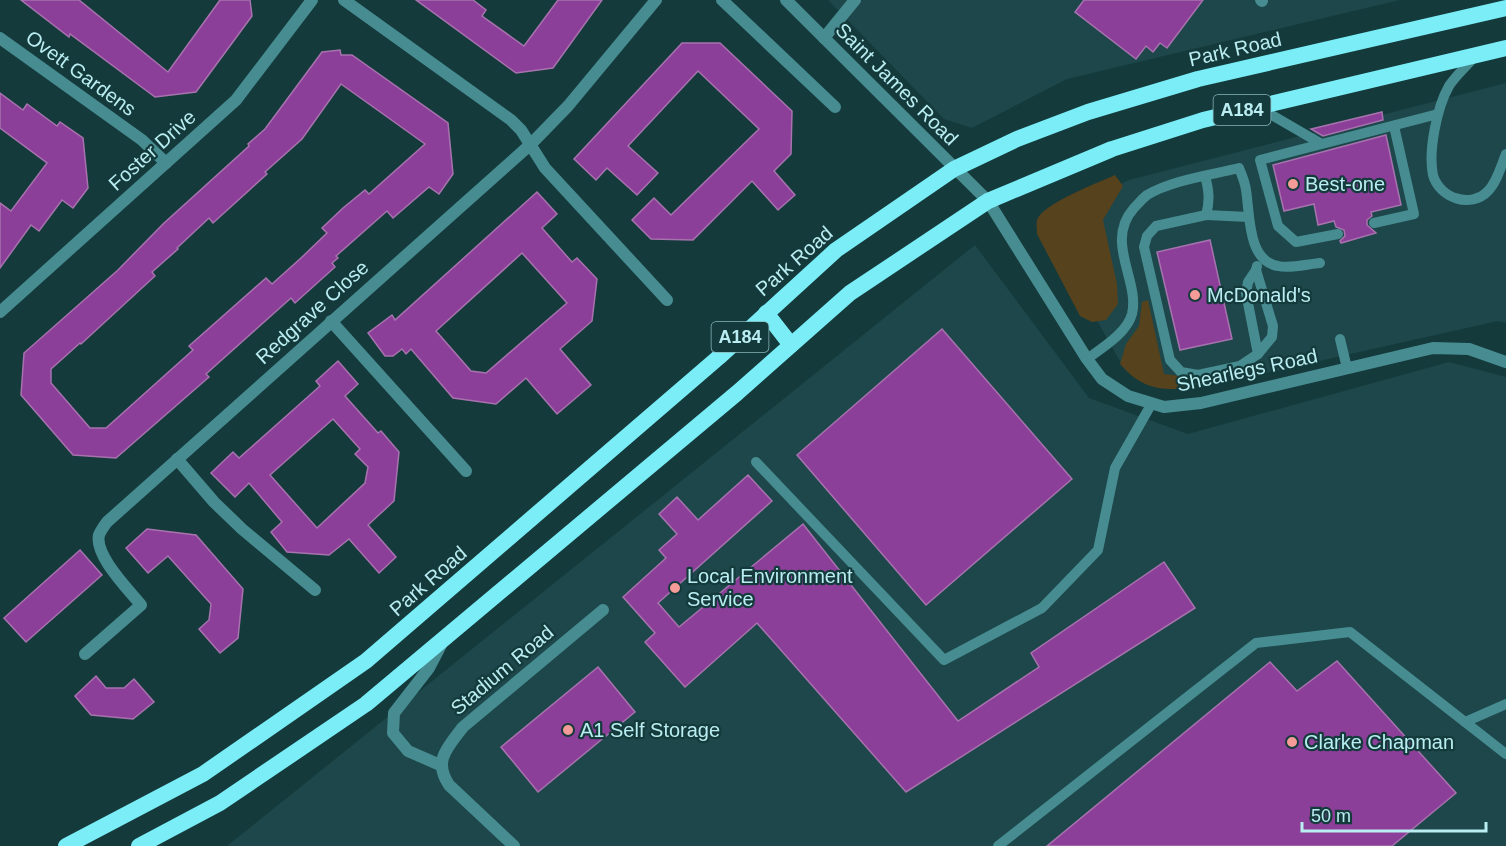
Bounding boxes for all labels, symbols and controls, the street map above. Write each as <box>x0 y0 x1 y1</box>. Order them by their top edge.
street label: Saint James Road <box>831 18 963 150</box>
street label: Ovett Gardens <box>22 26 140 120</box>
street label: Park Road <box>1186 28 1284 70</box>
road number: A184 <box>1214 95 1270 125</box>
street label: Foster Drive <box>104 105 200 195</box>
place label: Best-one <box>1305 173 1385 195</box>
marker: Best-one <box>1286 177 1300 191</box>
street label: Park Road <box>751 222 837 300</box>
street label: Redgrave Close <box>251 256 373 368</box>
place label: McDonald's <box>1207 284 1311 306</box>
marker: McDonald's <box>1188 288 1202 302</box>
road number: A184 <box>712 322 768 352</box>
street label: Shearlegs Road <box>1175 344 1319 396</box>
street label: Park Road <box>385 542 471 620</box>
place label: Local Environment Service <box>687 565 853 610</box>
marker: Local Environment Service <box>668 581 682 595</box>
street label: Stadium Road <box>446 621 558 719</box>
place label: A1 Self Storage <box>580 719 720 741</box>
marker: A1 Self Storage <box>561 723 575 737</box>
place label: Clarke Chapman <box>1304 731 1454 753</box>
marker: Clarke Chapman <box>1285 735 1299 749</box>
scale bar <box>1302 795 1486 833</box>
text: 50 m <box>1311 806 1351 826</box>

